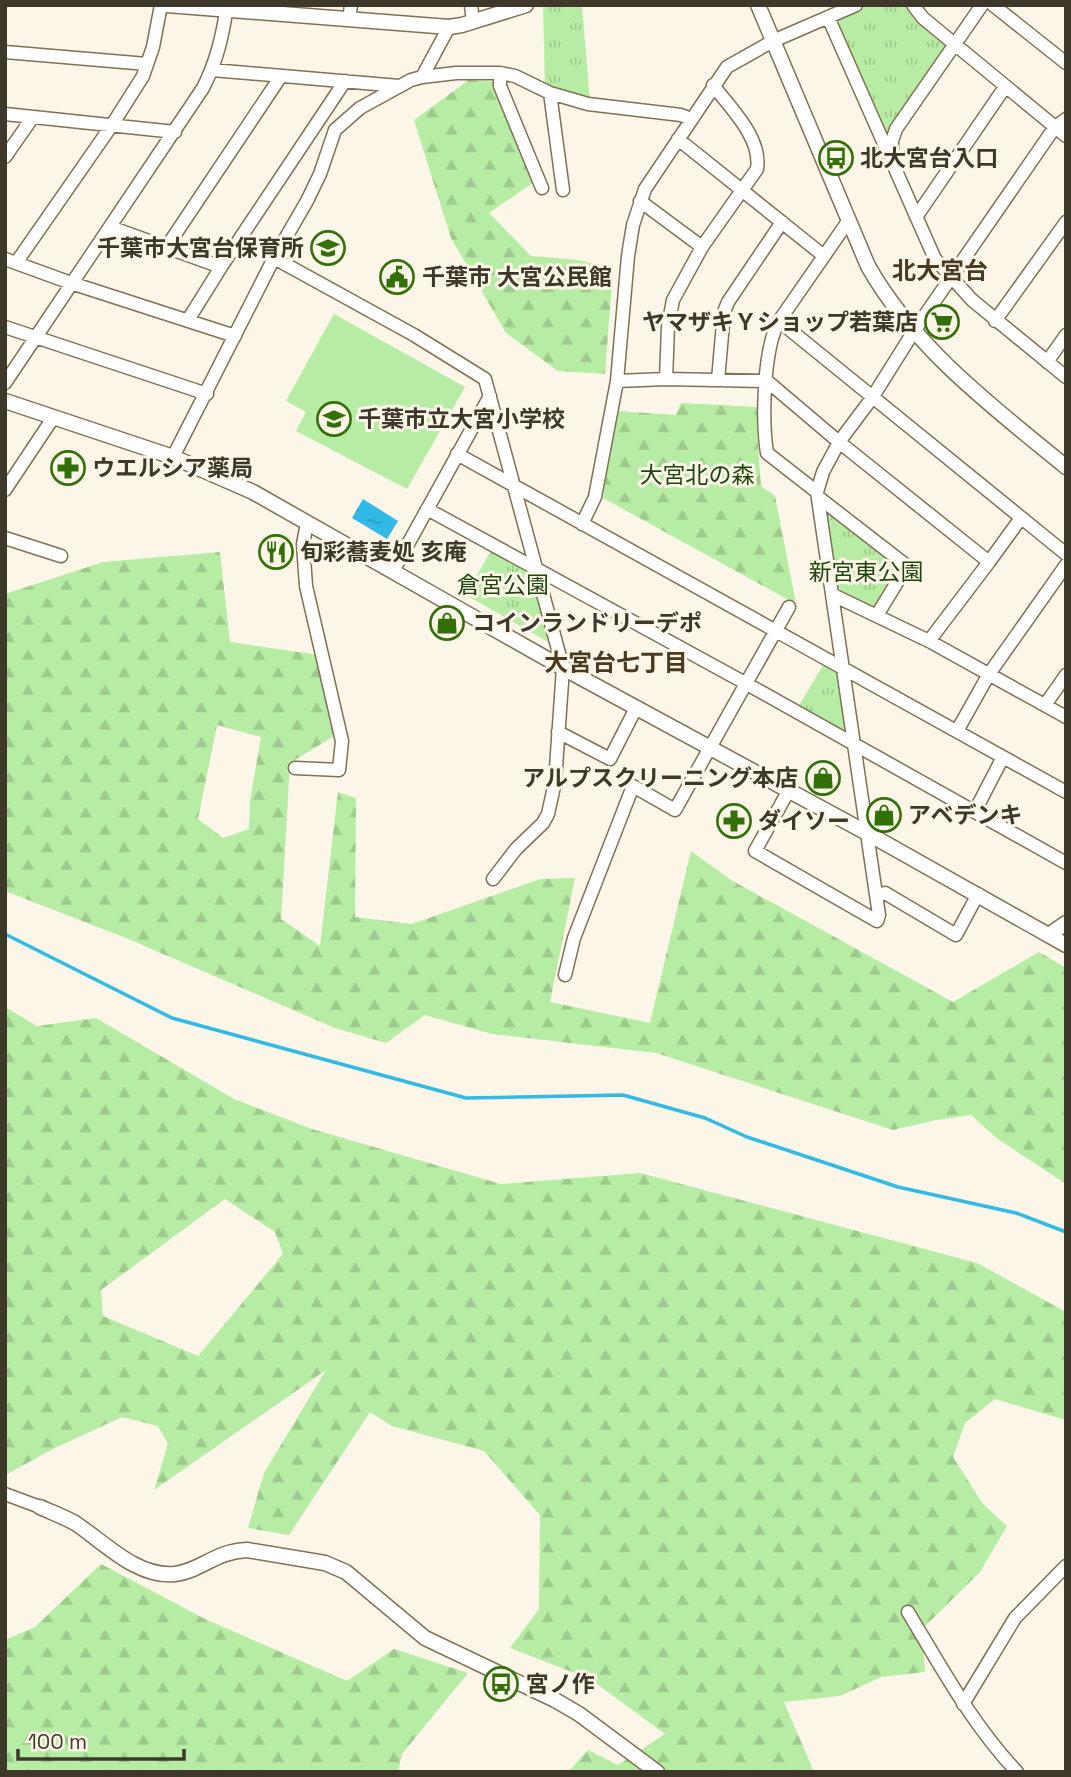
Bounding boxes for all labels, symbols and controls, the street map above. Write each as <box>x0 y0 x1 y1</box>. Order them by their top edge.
bus stop icon: 北大宮台入口 <box>817 139 855 177</box>
place label: 北大宮台入口 <box>860 143 998 173</box>
school or university icon: 千葉市大宮台保育所 <box>309 229 347 267</box>
place label: 千葉市大宮台保育所 <box>97 233 304 263</box>
district label: 北大宮台 <box>892 255 988 286</box>
public building icon: 千葉市 大宮公民館 <box>378 258 416 296</box>
place label: 千葉市 大宮公民館 <box>422 262 612 292</box>
supermarket icon: ヤマザキＹショップ若葉店 <box>923 303 961 341</box>
place label: ヤマザキＹショップ若葉店 <box>642 307 918 337</box>
school or university icon: 千葉市立大宮小学校 <box>315 400 353 438</box>
place label: 千葉市立大宮小学校 <box>358 404 565 434</box>
pharmacy icon: ウエルシア薬局 <box>49 449 87 487</box>
place label: ウエルシア薬局 <box>92 453 253 483</box>
park label: 大宮北の森 <box>640 460 755 490</box>
restaurant icon: 旬彩蕎麦処 亥庵 <box>257 533 295 571</box>
place label: 旬彩蕎麦処 亥庵 <box>300 537 467 567</box>
park label: 新宮東公園 <box>809 557 924 587</box>
park label: 倉宮公園 <box>457 570 549 600</box>
shop icon: コインランドリーデポ <box>428 604 466 642</box>
place label: コインランドリーデポ <box>472 608 702 638</box>
district label: 大宮台七丁目 <box>544 647 688 678</box>
shop icon: アルプスクリーニング本店 <box>804 759 842 797</box>
place label: アルプスクリーニング本店 <box>522 763 798 793</box>
shop icon: アベデンキ <box>865 796 903 834</box>
place label: アベデンキ <box>908 800 1023 830</box>
pharmacy icon: ダイソー <box>715 802 753 840</box>
place label: ダイソー <box>758 806 850 836</box>
bus stop icon: 宮ノ作 <box>482 1665 520 1703</box>
place label: 宮ノ作 <box>526 1669 595 1699</box>
scale bar <box>18 1718 184 1762</box>
text: 100 m <box>28 1728 87 1755</box>

